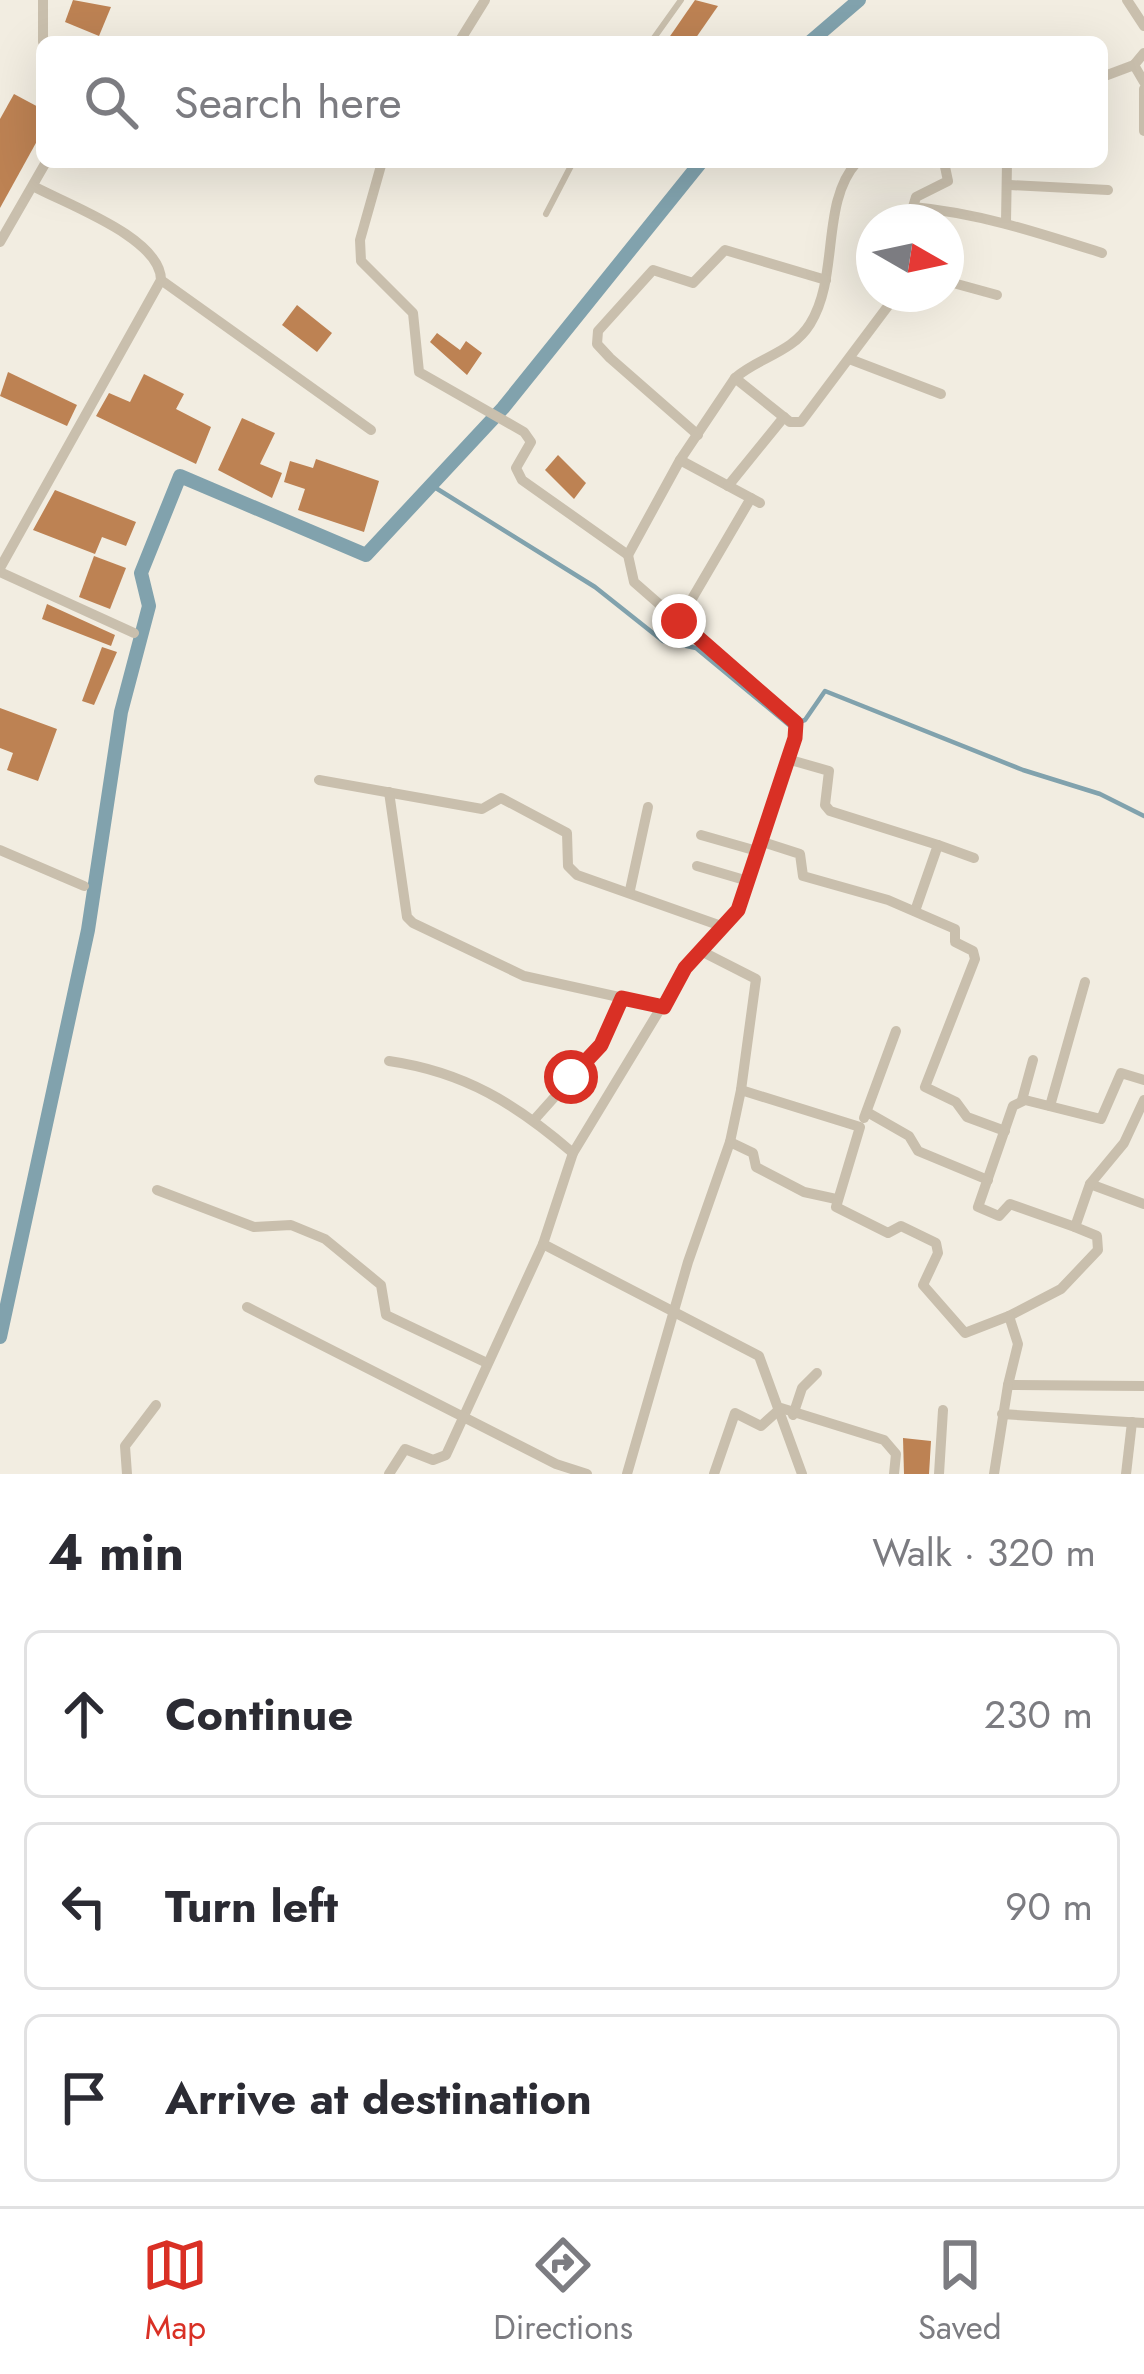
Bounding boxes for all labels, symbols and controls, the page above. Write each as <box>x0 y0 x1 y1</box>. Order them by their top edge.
search box <box>36 36 1108 168</box>
icon: search <box>78 69 144 135</box>
text: Search here <box>174 70 402 135</box>
north arrow <box>856 204 964 312</box>
route end <box>652 594 706 648</box>
route start <box>544 1050 598 1104</box>
text: 4 min <box>48 1515 184 1589</box>
text: Walk · 320 m <box>872 1524 1096 1581</box>
icon: ahead <box>51 1681 117 1747</box>
text: Continue <box>165 1682 353 1747</box>
text: 230 m <box>984 1686 1093 1743</box>
icon: left <box>51 1873 117 1939</box>
text: Turn left <box>165 1874 338 1939</box>
text: 90 m <box>1005 1878 1093 1935</box>
icon: arrive <box>51 2065 117 2131</box>
text: Arrive at destination <box>165 2066 592 2131</box>
tab: Map <box>142 2232 208 2351</box>
tab: Directions <box>493 2232 633 2351</box>
tab: Saved <box>918 2232 1002 2351</box>

